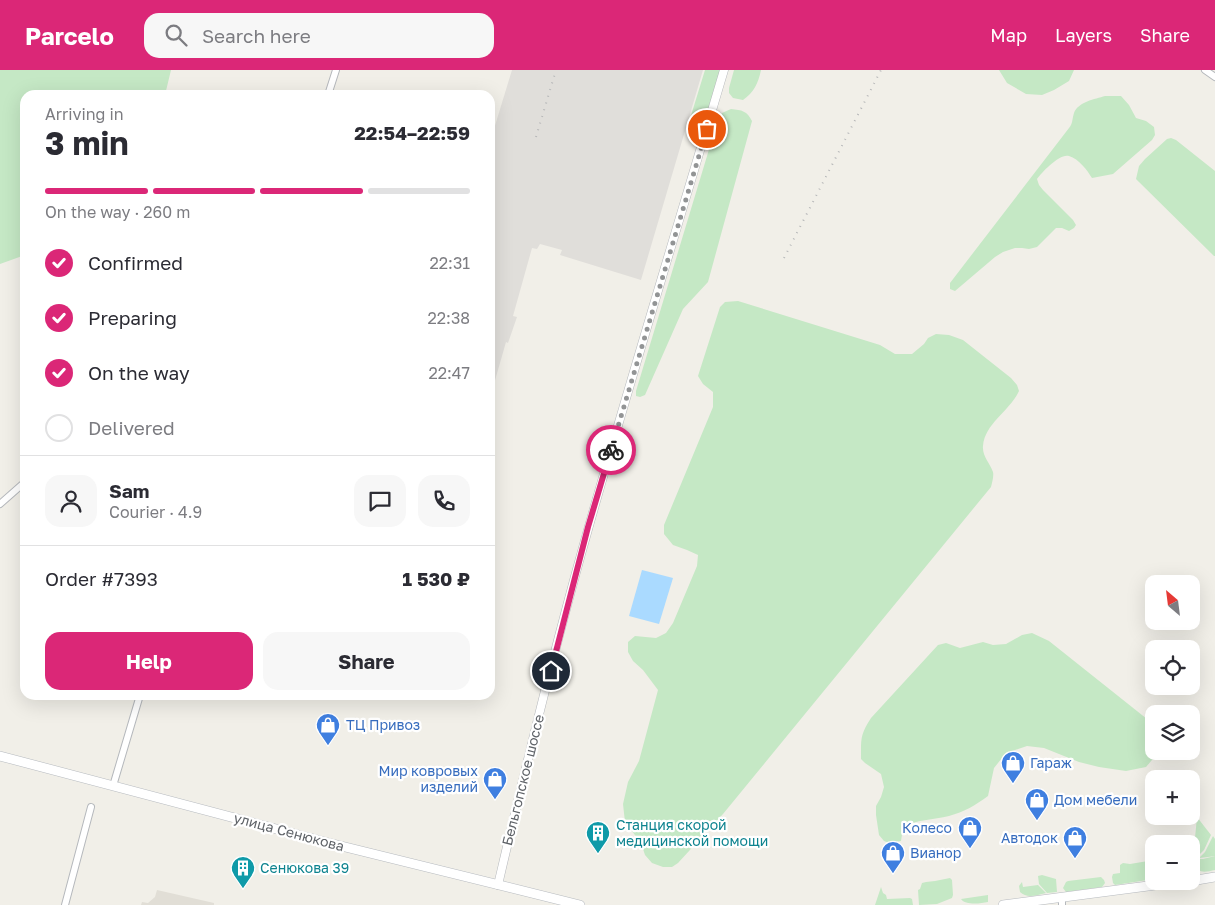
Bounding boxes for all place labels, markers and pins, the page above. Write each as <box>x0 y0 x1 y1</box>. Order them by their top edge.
pin <box>686 108 728 150</box>
pin <box>530 650 572 692</box>
shop icon: ТЦ Привоз <box>315 712 341 746</box>
place label: ТЦ Привоз <box>346 716 420 733</box>
shop icon: Гараж <box>1000 750 1026 784</box>
place label: Гараж <box>1030 754 1072 771</box>
place label: Мир ковровых изделий <box>378 762 478 795</box>
shop icon: Мир ковровых изделий <box>482 766 508 800</box>
shop icon: Дом мебели <box>1024 787 1050 821</box>
place label: Дом мебели <box>1054 791 1137 808</box>
shop icon: Колесо <box>957 815 983 849</box>
place label: Станция скорой медицинской помощи <box>616 816 768 849</box>
place label: Колесо <box>902 819 952 836</box>
building icon: Станция скорой медицинской помощи <box>585 820 611 854</box>
shop icon: Автодок <box>1062 825 1088 859</box>
place label: Автодок <box>1001 829 1058 846</box>
shop icon: Вианор <box>880 840 906 874</box>
place label: Вианор <box>910 844 961 861</box>
building icon: Сенюкова 39 <box>230 855 256 889</box>
place label: Сенюкова 39 <box>260 859 349 876</box>

